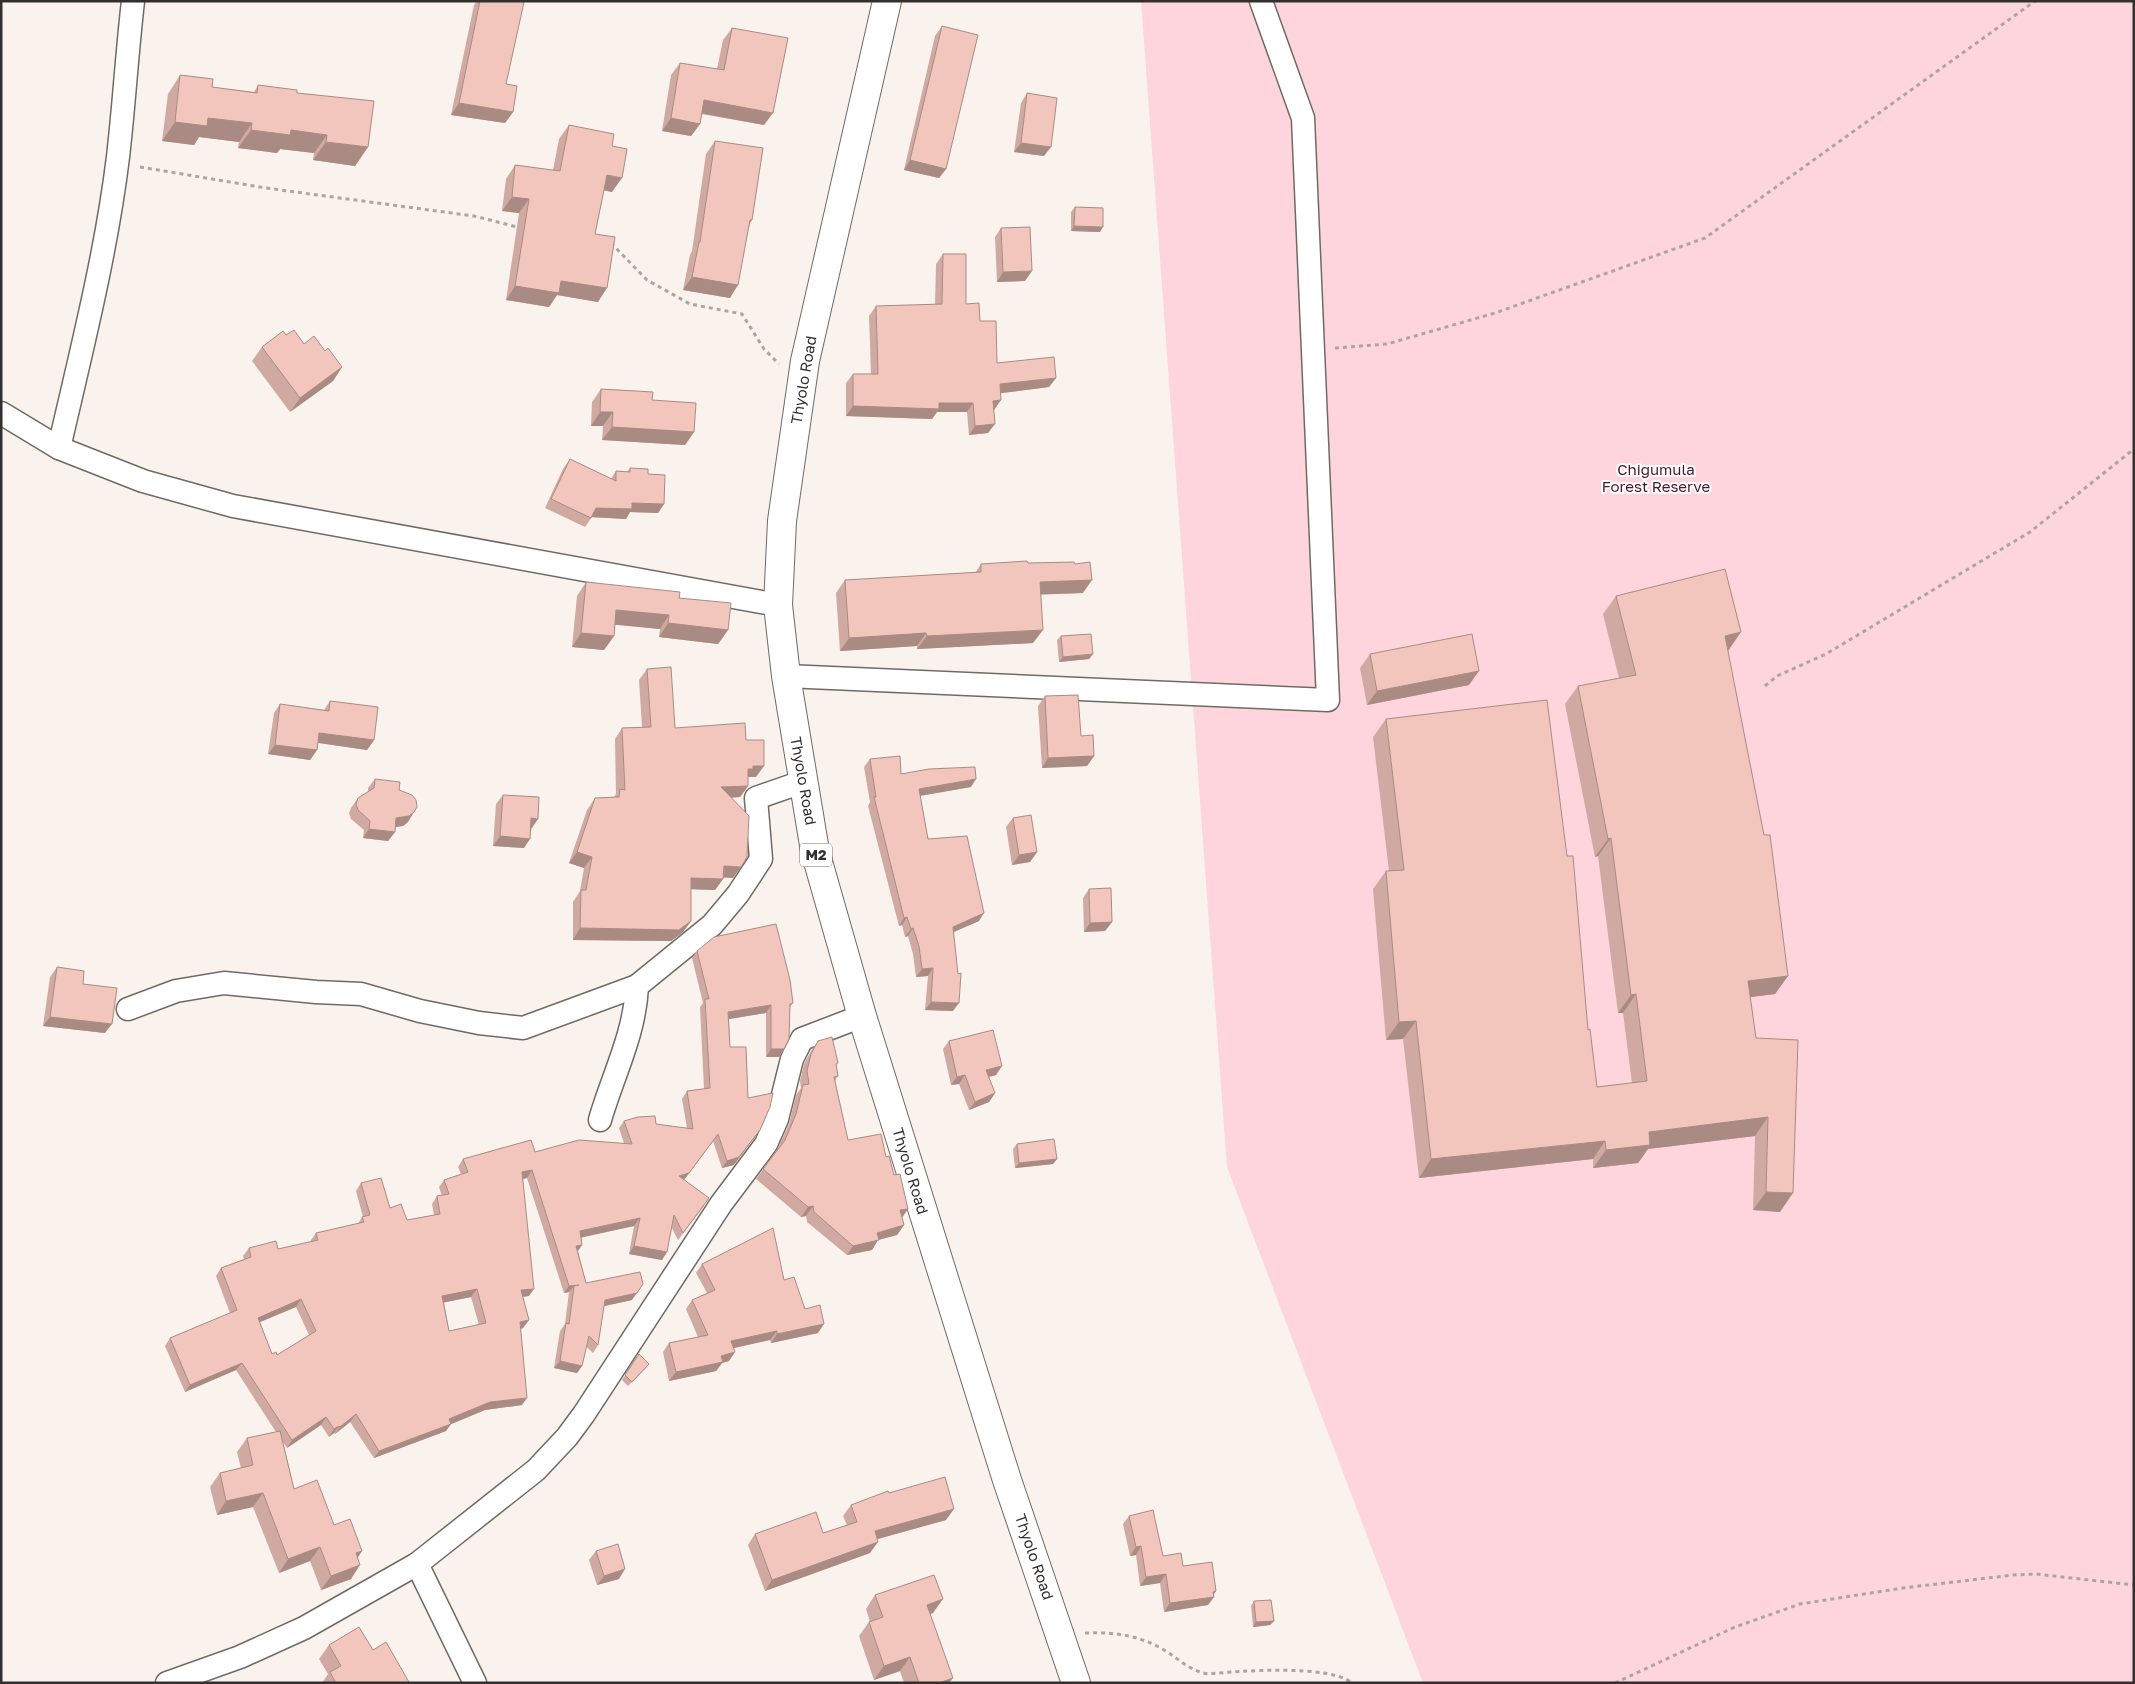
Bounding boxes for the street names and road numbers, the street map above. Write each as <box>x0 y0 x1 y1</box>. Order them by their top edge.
street label: Thyolo Road <box>786 334 820 425</box>
street label: Thyolo Road <box>787 735 821 826</box>
road number: M2 <box>800 844 832 866</box>
street label: Thyolo Road <box>889 1125 933 1216</box>
street label: Thyolo Road <box>1012 1511 1058 1602</box>

